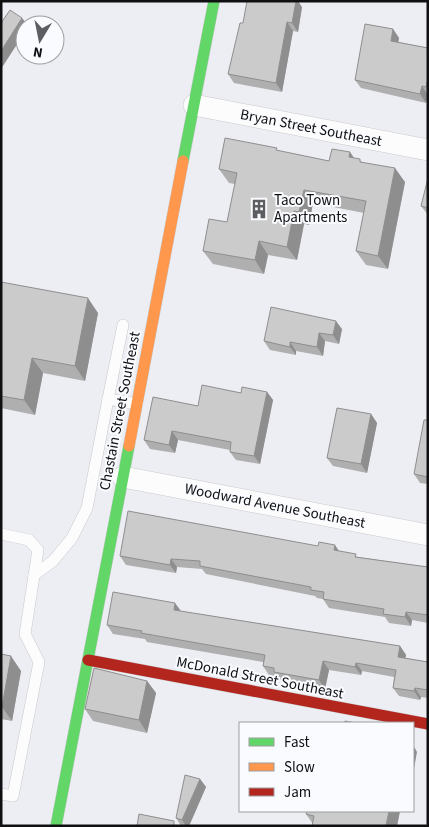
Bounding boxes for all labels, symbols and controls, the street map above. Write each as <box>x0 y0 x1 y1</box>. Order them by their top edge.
north arrow <box>15 15 65 65</box>
text: N <box>32 41 44 62</box>
street label: Bryan Street Southeast <box>238 104 384 152</box>
place label: Taco Town Apartments <box>274 190 347 228</box>
building icon: Taco Town Apartments <box>248 198 270 220</box>
street label: Chastain Street Southeast <box>94 330 146 492</box>
street label: Woodward Avenue Southeast <box>183 478 367 534</box>
street label: McDonald Street Southeast <box>175 651 345 705</box>
legend <box>239 722 414 812</box>
text: Fast <box>284 732 310 753</box>
text: Slow <box>284 757 315 778</box>
text: Jam <box>284 782 311 803</box>

